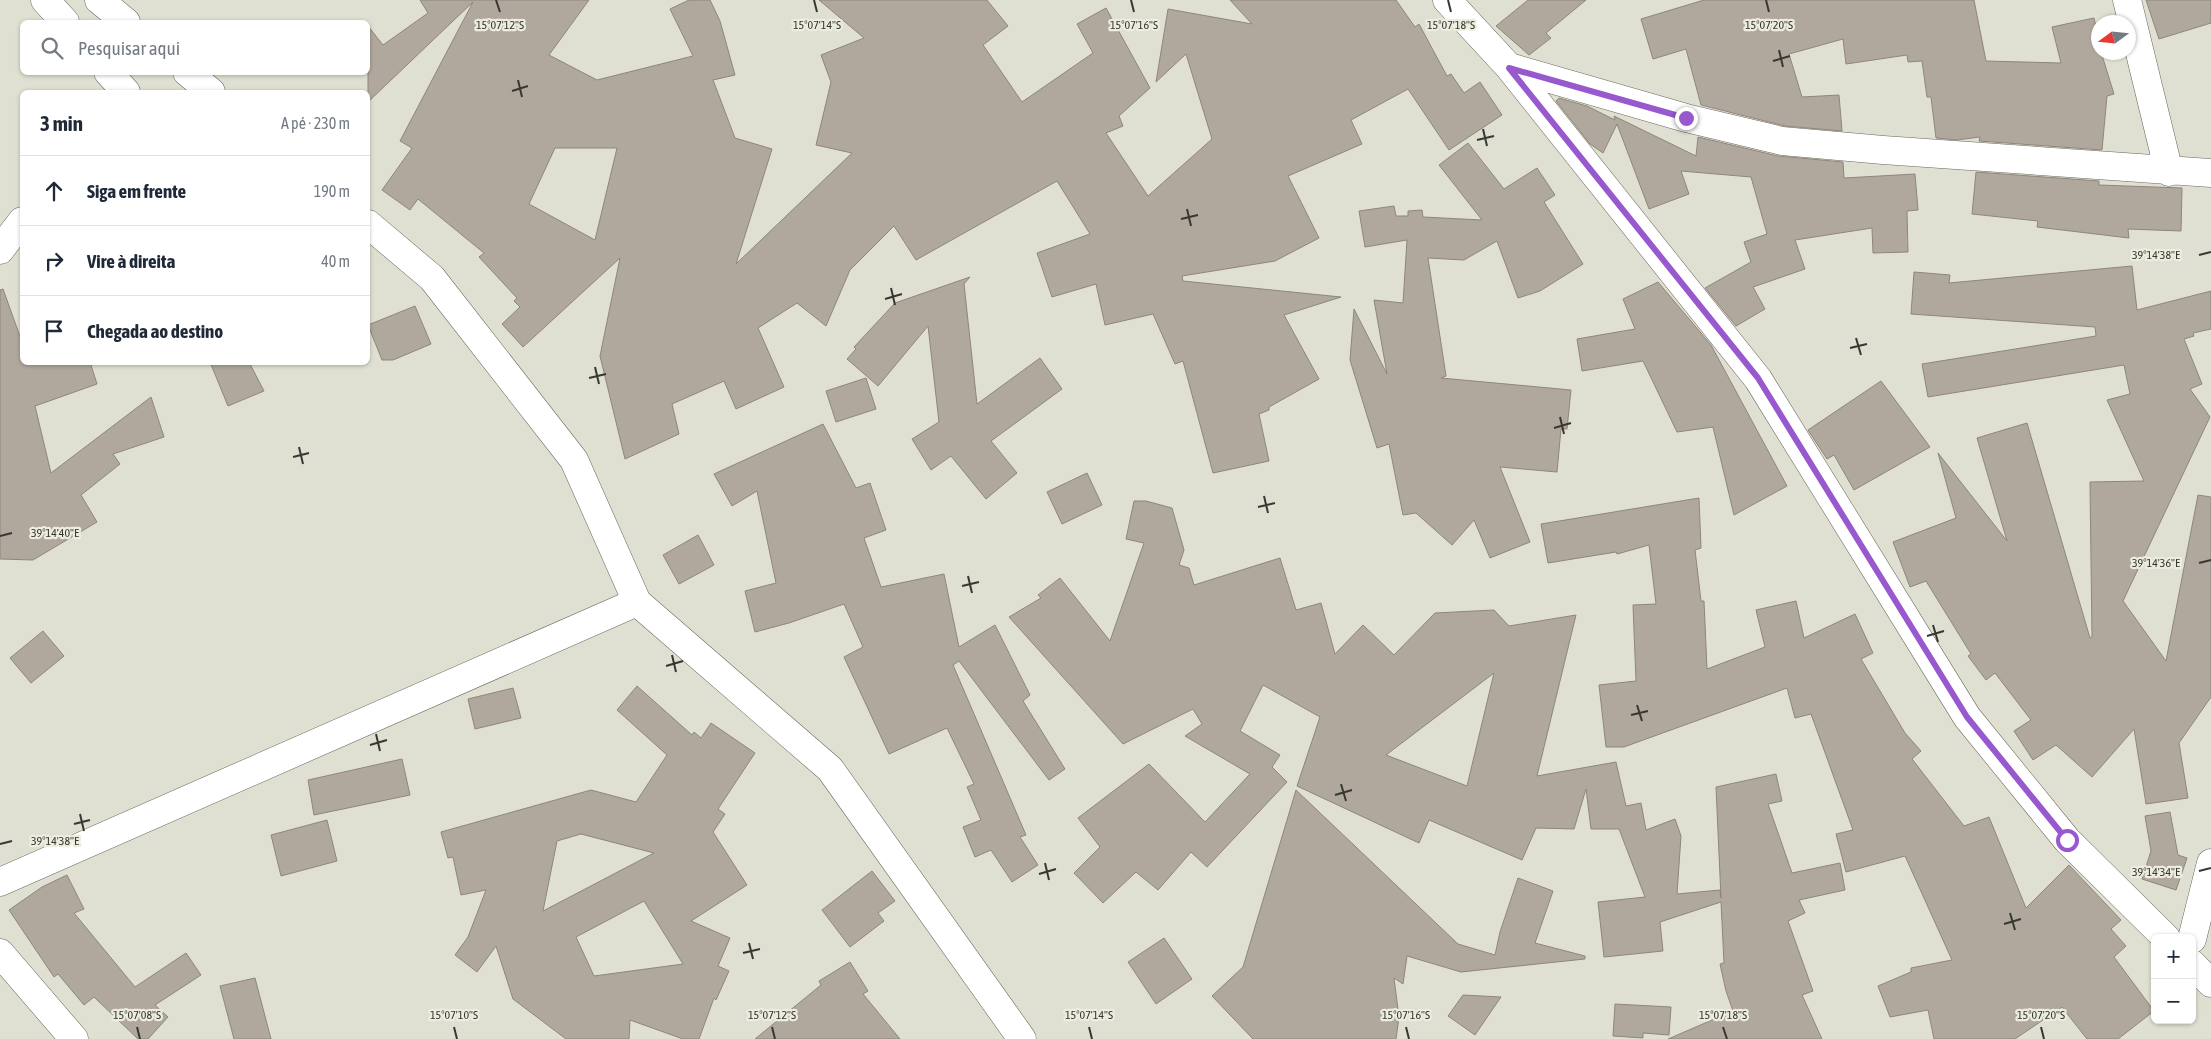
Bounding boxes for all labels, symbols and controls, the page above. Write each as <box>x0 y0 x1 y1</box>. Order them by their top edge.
north arrow <box>2091 15 2136 60</box>
text: 15°07'12"S <box>476 18 524 32</box>
text: 15°07'14"S <box>793 18 841 32</box>
text: 15°07'16"S <box>1110 18 1158 32</box>
text: 15°07'18"S <box>1427 18 1475 32</box>
text: 15°07'20"S <box>1745 18 1793 32</box>
search box <box>20 20 370 75</box>
icon: search <box>38 34 66 62</box>
text: Pesquisar aqui <box>78 37 180 59</box>
route end <box>1675 107 1698 130</box>
text: 3 min <box>40 111 83 135</box>
text: A pé · 230 m <box>281 114 350 132</box>
icon: ahead <box>40 177 68 205</box>
text: Siga em frente <box>87 180 186 202</box>
text: 190 m <box>314 182 350 200</box>
icon: right <box>40 247 68 275</box>
text: 39°14'38"E <box>2132 248 2180 262</box>
text: Vire à direita <box>87 250 175 272</box>
text: 40 m <box>321 252 350 270</box>
icon: arrive <box>40 317 68 345</box>
text: Chegada ao destino <box>87 320 223 342</box>
text: 39°14'40"E <box>31 526 79 540</box>
text: 39°14'36"E <box>2132 556 2180 570</box>
route start <box>2056 829 2079 852</box>
text: 39°14'38"E <box>31 834 79 848</box>
text: 39°14'34"E <box>2132 865 2180 879</box>
map controls <box>2151 934 2196 1024</box>
button: + <box>2151 934 2196 979</box>
button: − <box>2151 979 2196 1024</box>
text: 15°07'08"S <box>113 1008 161 1022</box>
text: 15°07'10"S <box>430 1008 478 1022</box>
text: 15°07'12"S <box>748 1008 796 1022</box>
text: 15°07'14"S <box>1065 1008 1113 1022</box>
text: 15°07'16"S <box>1382 1008 1430 1022</box>
text: 15°07'18"S <box>1699 1008 1747 1022</box>
text: 15°07'20"S <box>2017 1008 2065 1022</box>

